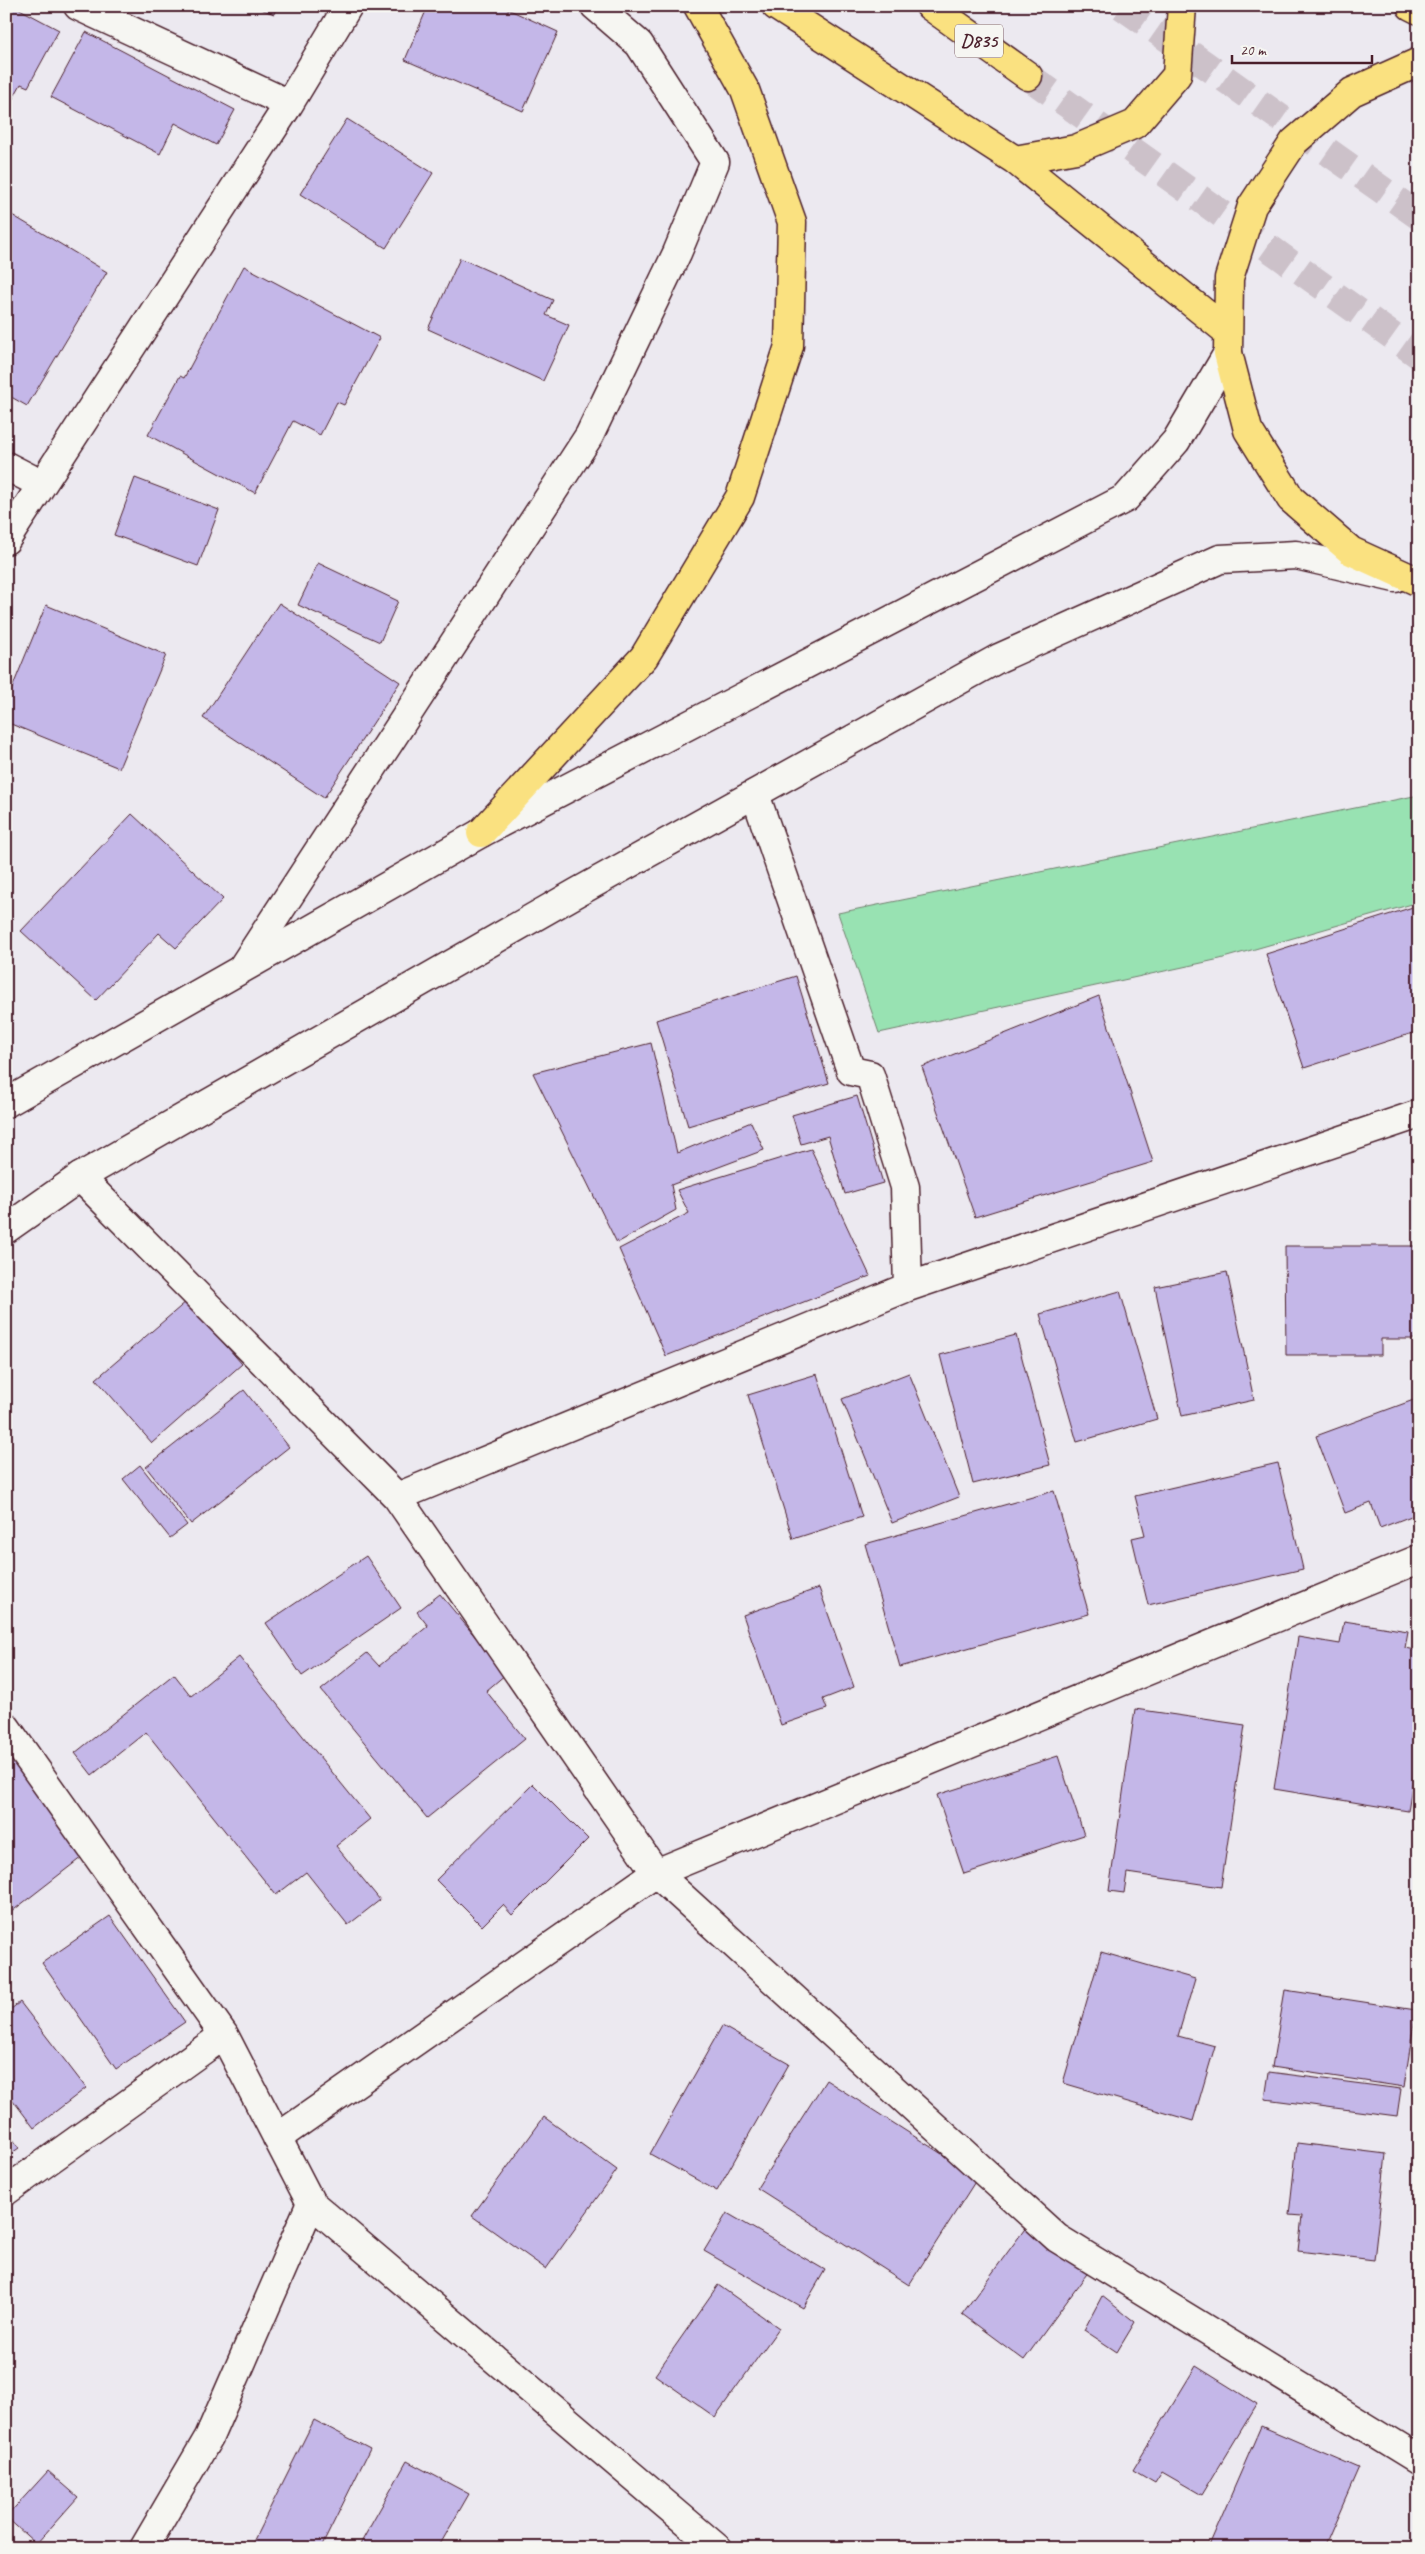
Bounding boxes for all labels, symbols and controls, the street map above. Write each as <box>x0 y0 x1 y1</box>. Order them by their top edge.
road number: D835 <box>955 24 1003 58</box>
scale bar <box>1232 32 1372 64</box>
text: 20 m <box>1240 41 1267 60</box>

